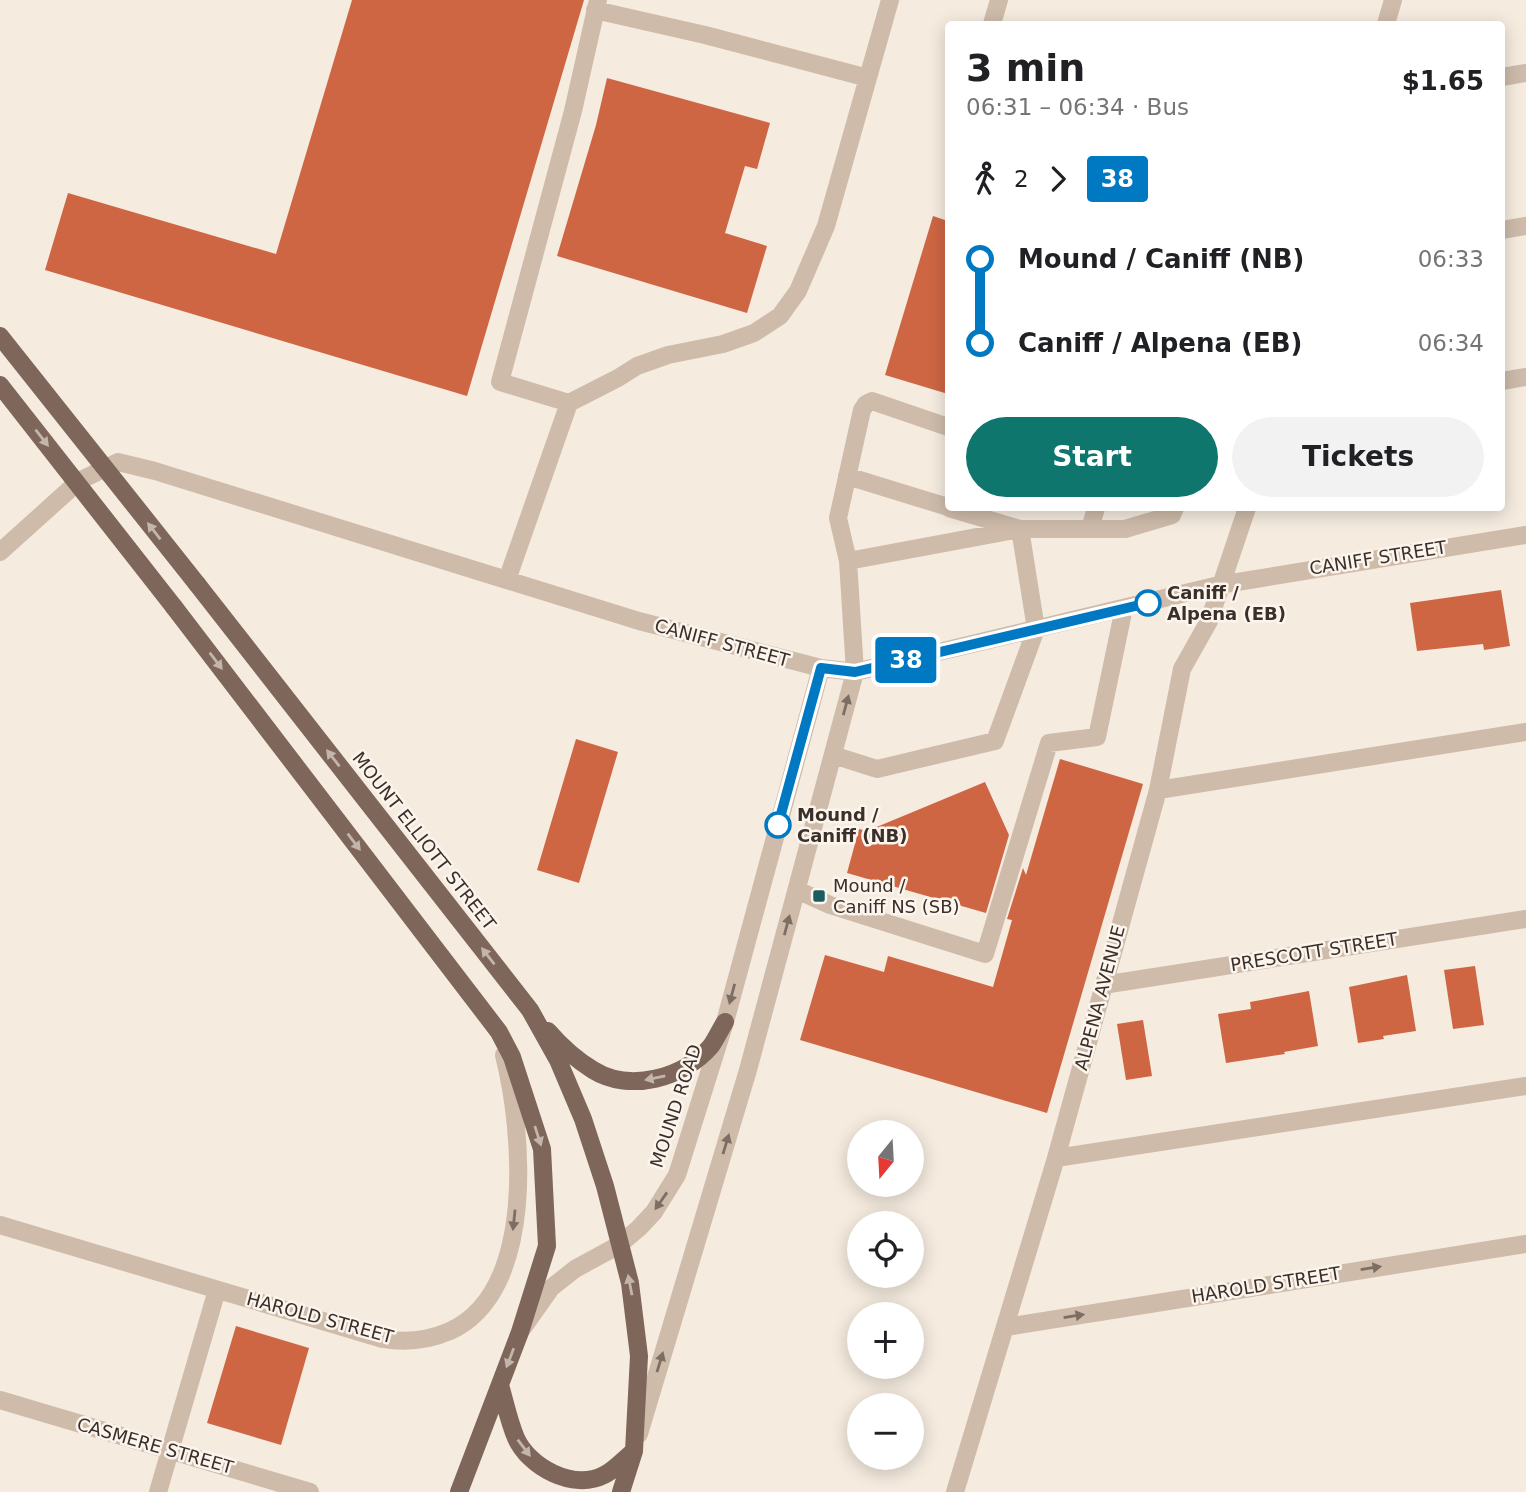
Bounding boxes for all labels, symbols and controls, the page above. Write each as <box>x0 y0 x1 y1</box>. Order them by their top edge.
text: 3 min <box>966 46 1085 90</box>
text: $1.65 <box>1402 66 1484 96</box>
text: 06:31 – 06:34 · Bus <box>966 94 1189 120</box>
icon: walk <box>966 160 1004 198</box>
icon: forward <box>1039 160 1077 198</box>
text: 38 <box>1101 165 1134 193</box>
text: 2 <box>1014 166 1029 192</box>
text: Mound / Caniff (NB) <box>1018 244 1304 274</box>
text: 06:33 <box>1418 246 1484 272</box>
text: Caniff / Alpena (EB) <box>1018 328 1302 358</box>
text: 06:34 <box>1418 330 1484 356</box>
button: Start <box>966 417 1218 497</box>
button: Tickets <box>1232 417 1484 497</box>
one-way arrow <box>35 429 50 447</box>
one-way arrow <box>147 522 162 540</box>
street label: CANIFF STREET <box>1308 536 1449 579</box>
place label: Caniff / Alpena (EB) <box>1167 582 1286 624</box>
marker: Caniff / Alpena (EB) <box>1135 590 1161 616</box>
street label: CANIFF STREET <box>652 614 793 671</box>
line badge: 38 <box>874 637 937 683</box>
text: 38 <box>889 646 923 674</box>
one-way arrow <box>208 652 223 670</box>
one-way arrow <box>842 694 852 715</box>
street label: MOUNT ELLIOTT STREET <box>348 748 501 935</box>
one-way arrow <box>325 749 340 767</box>
place label: Mound / Caniff (NB) <box>797 804 907 846</box>
marker: Mound / Caniff (NB) <box>765 812 791 838</box>
one-way arrow <box>346 833 360 851</box>
place label: Mound / Caniff NS (SB) <box>833 875 960 917</box>
marker: Mound / Caniff NS (SB) <box>811 888 827 904</box>
one-way arrow <box>783 914 793 935</box>
street label: ALPENA AVENUE <box>1070 923 1129 1073</box>
street label: PRESCOTT STREET <box>1229 928 1400 975</box>
one-way arrow <box>482 947 496 965</box>
one-way arrow <box>726 983 737 1005</box>
street label: MOUND ROAD <box>646 1042 705 1170</box>
one-way arrow <box>644 1072 666 1083</box>
north arrow <box>847 1120 924 1197</box>
map controls <box>847 1120 924 1470</box>
one-way arrow <box>533 1125 544 1146</box>
one-way arrow <box>722 1133 732 1154</box>
one-way arrow <box>654 1192 668 1210</box>
one-way arrow <box>508 1210 519 1232</box>
button: locate <box>847 1211 924 1288</box>
street label: HAROLD STREET <box>1190 1262 1343 1307</box>
one-way arrow <box>1360 1262 1382 1273</box>
one-way arrow <box>624 1274 635 1296</box>
street label: HAROLD STREET <box>245 1288 397 1347</box>
button: + <box>847 1302 924 1379</box>
one-way arrow <box>1063 1310 1085 1321</box>
one-way arrow <box>504 1348 515 1369</box>
one-way arrow <box>656 1351 666 1372</box>
button: − <box>847 1393 924 1470</box>
street label: CASMERE STREET <box>75 1413 237 1478</box>
one-way arrow <box>516 1439 531 1457</box>

